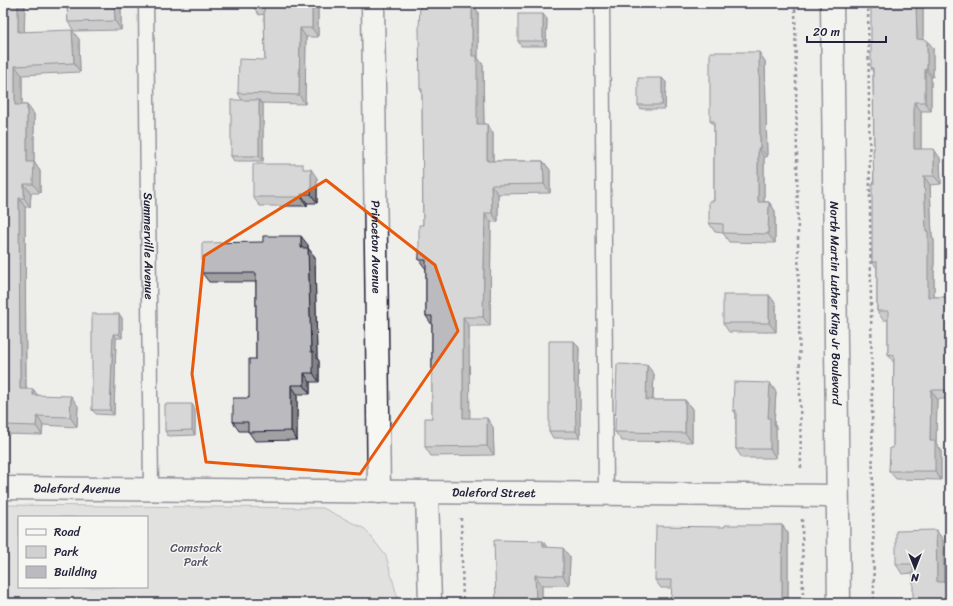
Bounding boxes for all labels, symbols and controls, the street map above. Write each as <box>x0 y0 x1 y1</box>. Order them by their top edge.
scale bar <box>807 18 886 44</box>
text: 20 m <box>813 21 840 43</box>
street label: Summerville Avenue <box>137 192 160 300</box>
street label: Princeton Avenue <box>364 200 388 294</box>
street label: North Martin Luther King Jr Boulevard <box>823 201 848 407</box>
street label: Daleford Avenue <box>34 477 121 500</box>
street label: Daleford Street <box>452 481 536 504</box>
legend <box>18 516 148 588</box>
text: Road <box>54 521 81 543</box>
park label: Comstock Park <box>170 537 222 573</box>
text: Park <box>54 541 79 563</box>
north arrow <box>895 548 935 588</box>
text: Building <box>54 561 97 583</box>
text: N <box>911 568 920 587</box>

